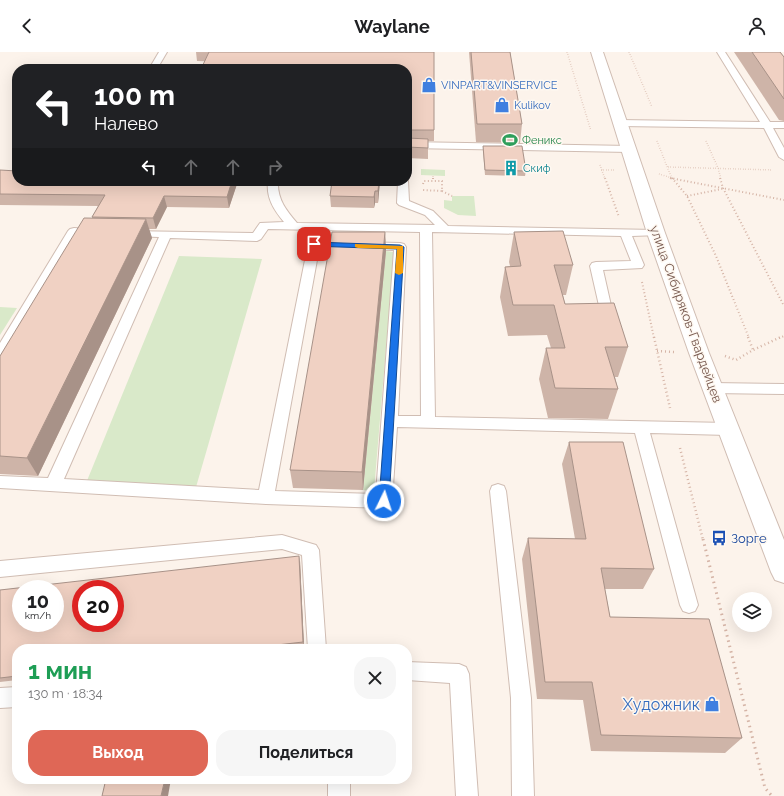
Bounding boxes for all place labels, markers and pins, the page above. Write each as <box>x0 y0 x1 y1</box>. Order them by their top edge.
shop icon: VINPART&VINSERVICE <box>420 76 438 94</box>
place label: VINPART&VINSERVICE <box>441 79 558 92</box>
shop icon: Kulikov <box>493 96 511 114</box>
place label: Kulikov <box>514 99 551 112</box>
sports icon: Феникс <box>501 131 519 149</box>
place label: Феникс <box>522 134 562 147</box>
building icon: Скиф <box>502 159 520 177</box>
place label: Скиф <box>523 162 551 175</box>
pin <box>297 227 331 261</box>
bus stop icon: Зорге <box>710 529 728 547</box>
place label: Зорге <box>731 531 767 546</box>
place label: Художник <box>623 695 700 714</box>
shop icon: Художник <box>703 695 721 713</box>

